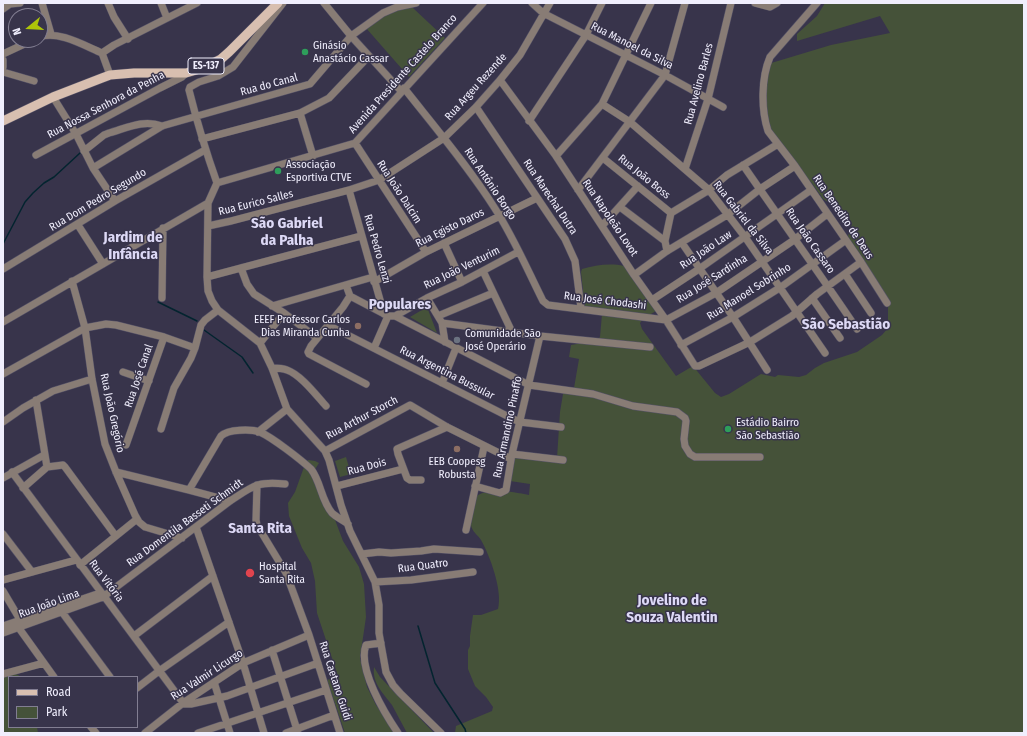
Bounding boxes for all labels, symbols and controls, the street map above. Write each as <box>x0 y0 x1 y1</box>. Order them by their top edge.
north arrow <box>8 8 48 48</box>
street label: Avenida Presidente Castelo Branco <box>346 12 460 136</box>
street label: Rua Manoel da Silva <box>589 20 675 72</box>
text: N <box>10 26 24 37</box>
place label: Ginásio Anastácio Cassar <box>313 39 389 65</box>
street label: Rua Avelino Barles <box>682 42 716 126</box>
marker: Ginásio Anastácio Cassar <box>300 47 310 57</box>
street label: Rua Argeu Rezende <box>442 51 510 123</box>
road number: ES-137 <box>188 58 224 74</box>
street label: Rua Nossa Senhora da Penha <box>45 68 167 142</box>
street label: Rua do Canal <box>239 71 299 99</box>
street label: Rua Antônio Borgo <box>461 146 519 222</box>
street label: Rua João Boss <box>615 152 673 202</box>
street label: Rua Marechal Dutra <box>520 157 580 237</box>
place label: Associação Esportiva CTVE <box>286 158 352 184</box>
street label: Rua João Dalcim <box>374 158 424 226</box>
street label: Rua Dom Pedro Segundo <box>47 166 149 234</box>
marker: Associação Esportiva CTVE <box>273 166 283 176</box>
street label: Rua Benedito de Deus <box>810 172 876 262</box>
street label: Rua Napoleão Lovot <box>579 177 641 259</box>
street label: Rua Gabriel da Silva <box>710 179 776 257</box>
street label: Rua Eurico Salles <box>217 187 295 219</box>
street label: Rua Egisto Daros <box>413 206 487 250</box>
street label: Rua João Cassaro <box>783 206 837 276</box>
street label: Rua Pedro Lenzi <box>361 213 393 285</box>
district label: São Gabriel da Palha <box>251 215 323 250</box>
street label: Rua João Law <box>678 228 734 272</box>
district label: Jardim de Infância <box>103 229 163 264</box>
street label: Rua João Venturim <box>422 244 502 292</box>
street label: Rua José Sardinha <box>674 252 750 306</box>
street label: Rua Manoel Sobrinho <box>705 261 793 323</box>
street label: Rua José Chodashi <box>563 289 647 313</box>
district label: Populares <box>369 296 431 314</box>
place label: EEEF Professor Carlos Dias Miranda Cunha <box>254 313 350 339</box>
district label: São Sebastião <box>802 316 890 334</box>
marker: EEEF Professor Carlos Dias Miranda Cunha <box>353 321 363 331</box>
place label: Comunidade São José Operário <box>465 327 541 353</box>
marker: Comunidade São José Operário <box>452 335 462 345</box>
street label: Rua José Canal <box>122 343 156 409</box>
street label: Rua Argentina Bussular <box>397 343 497 403</box>
street label: Rua João Gregório <box>97 372 127 454</box>
street label: Rua Armandino Pinaffo <box>491 375 525 479</box>
street label: Rua Arthur Storch <box>324 393 400 443</box>
place label: Estádio Bairro São Sebastião <box>736 416 799 442</box>
marker: Estádio Bairro São Sebastião <box>723 424 733 434</box>
marker: EEB Coopesg Robusta <box>452 444 462 454</box>
place label: EEB Coopesg Robusta <box>428 455 486 481</box>
street label: Rua Dois <box>346 456 388 478</box>
street label: Rua Domentila Basseti Schmidt <box>124 476 246 570</box>
district label: Santa Rita <box>228 520 292 538</box>
street label: Rua Quatro <box>397 556 449 576</box>
street label: Rua Vitória <box>86 557 126 605</box>
place label: Hospital Santa Rita <box>259 560 305 586</box>
marker: Hospital Santa Rita <box>244 567 256 579</box>
street label: Rua João Lima <box>17 587 81 621</box>
district label: Jovelino de Souza Valentin <box>626 592 718 627</box>
street label: Rua Caetano Guidi <box>316 640 354 722</box>
street label: Rua Valmir Licurgo <box>169 647 245 703</box>
legend <box>8 676 138 728</box>
text: Road <box>46 685 71 699</box>
text: Park <box>46 705 67 719</box>

